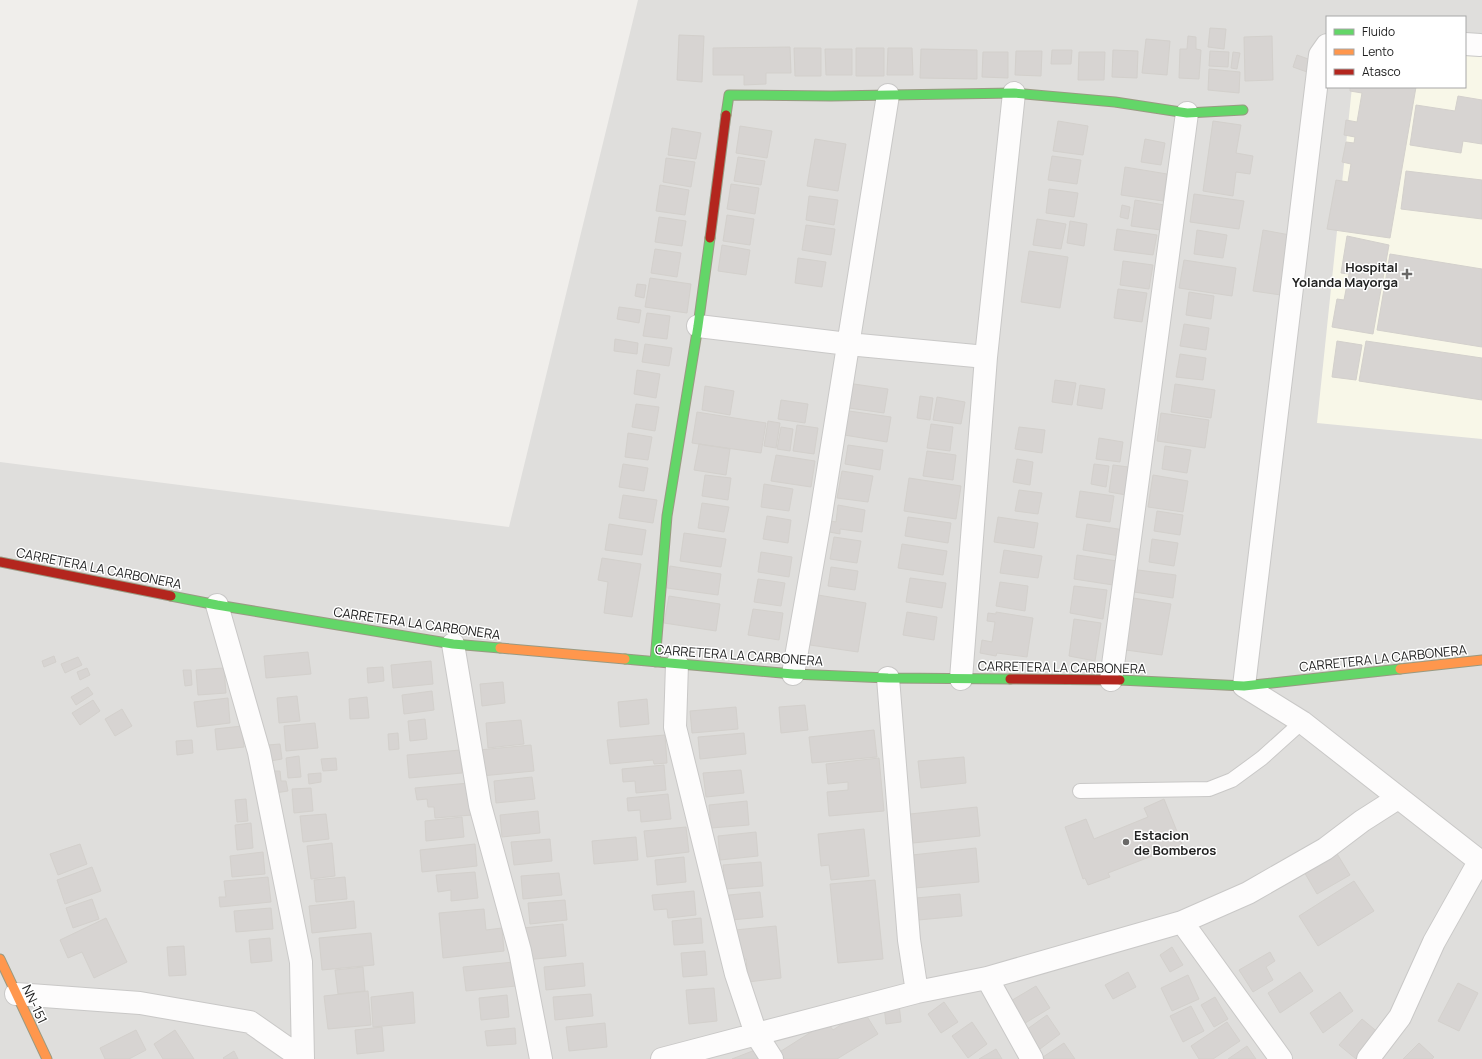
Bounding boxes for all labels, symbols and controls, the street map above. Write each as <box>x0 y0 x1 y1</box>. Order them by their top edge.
legend <box>1326 16 1466 88</box>
text: Fluido <box>1362 23 1395 40</box>
text: Lento <box>1362 43 1394 60</box>
text: Atasco <box>1362 63 1401 80</box>
place label: Hospital Yolanda Mayorga <box>1292 258 1398 291</box>
marker: Hospital Yolanda Mayorga <box>1401 268 1413 280</box>
street label: CARRETERA LA CARBONERA <box>15 543 183 593</box>
street label: CARRETERA LA CARBONERA <box>332 602 502 644</box>
street label: CARRETERA LA CARBONERA <box>654 640 824 670</box>
street label: CARRETERA LA CARBONERA <box>1298 640 1468 676</box>
street label: CARRETERA LA CARBONERA <box>978 657 1146 677</box>
place label: Estacion de Bomberos <box>1134 826 1216 859</box>
marker: Estacion de Bomberos <box>1121 837 1131 847</box>
street label: NN-151 <box>18 982 52 1026</box>

